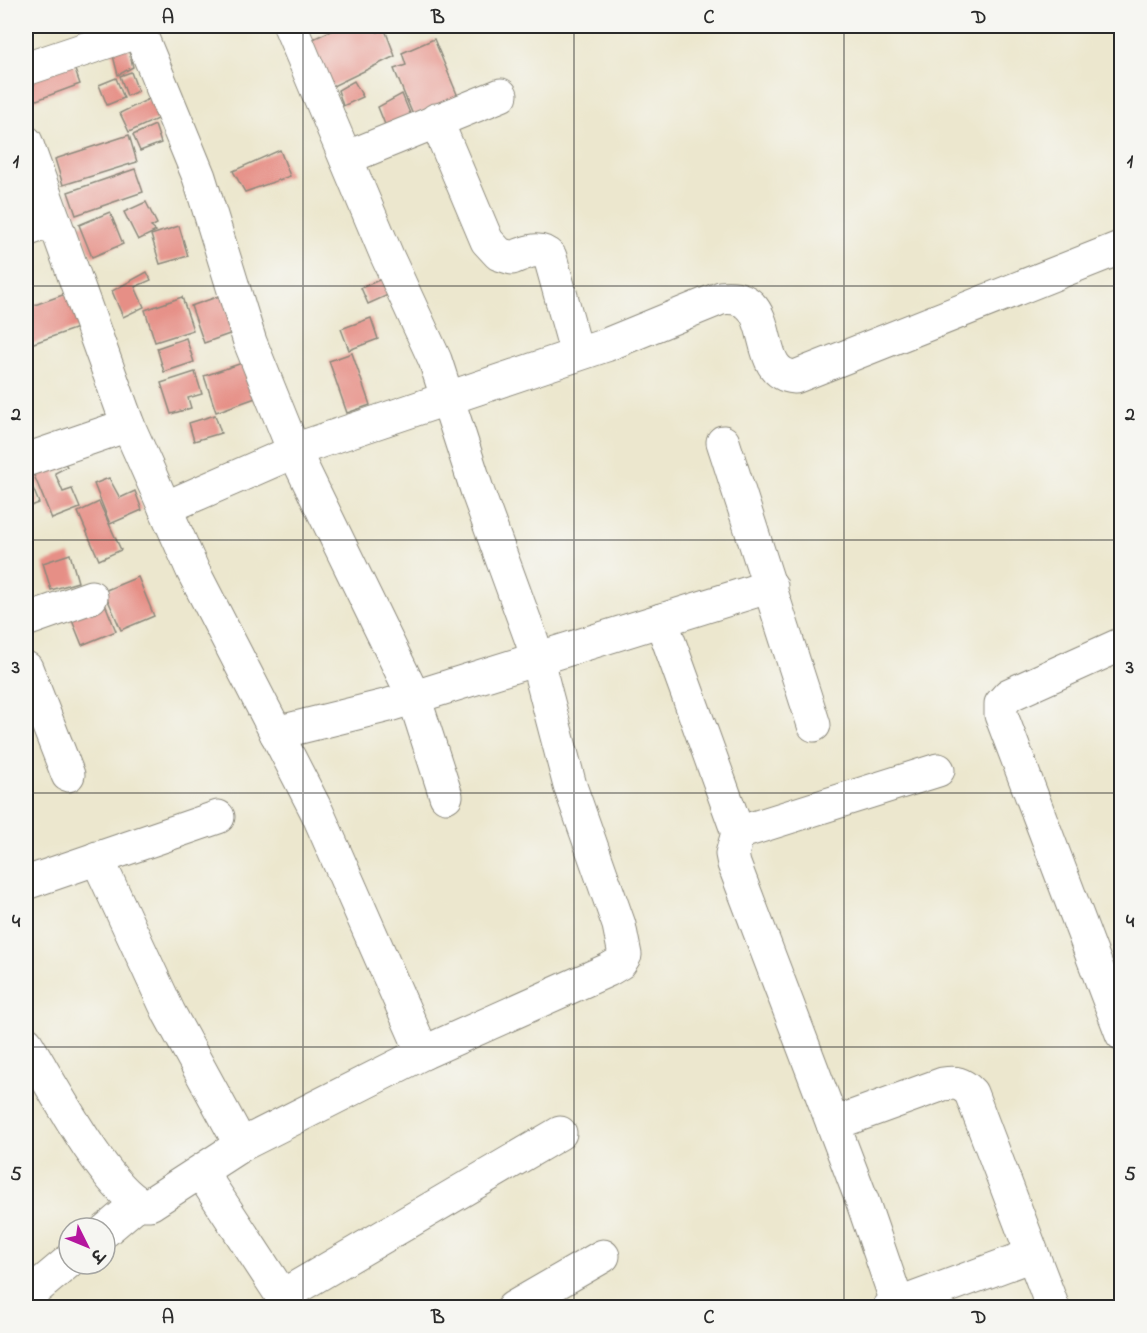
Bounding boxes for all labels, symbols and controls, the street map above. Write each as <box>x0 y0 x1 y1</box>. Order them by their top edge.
text: A <box>162 4 174 33</box>
text: B <box>430 4 445 33</box>
text: C <box>704 4 715 33</box>
text: D <box>971 4 986 33</box>
text: 1 <box>13 148 20 177</box>
text: 1 <box>1127 148 1134 177</box>
text: 2 <box>10 401 21 430</box>
text: 2 <box>1124 401 1135 430</box>
text: 3 <box>11 654 20 683</box>
text: 3 <box>1125 654 1134 683</box>
text: 4 <box>12 908 21 937</box>
text: 4 <box>1126 908 1135 937</box>
text: 5 <box>10 1161 22 1190</box>
text: 5 <box>1124 1161 1136 1190</box>
north arrow <box>57 1216 117 1276</box>
text: उ <box>83 1241 110 1268</box>
text: A <box>162 1304 174 1333</box>
text: B <box>430 1304 445 1333</box>
text: C <box>704 1304 715 1333</box>
text: D <box>971 1304 986 1333</box>

